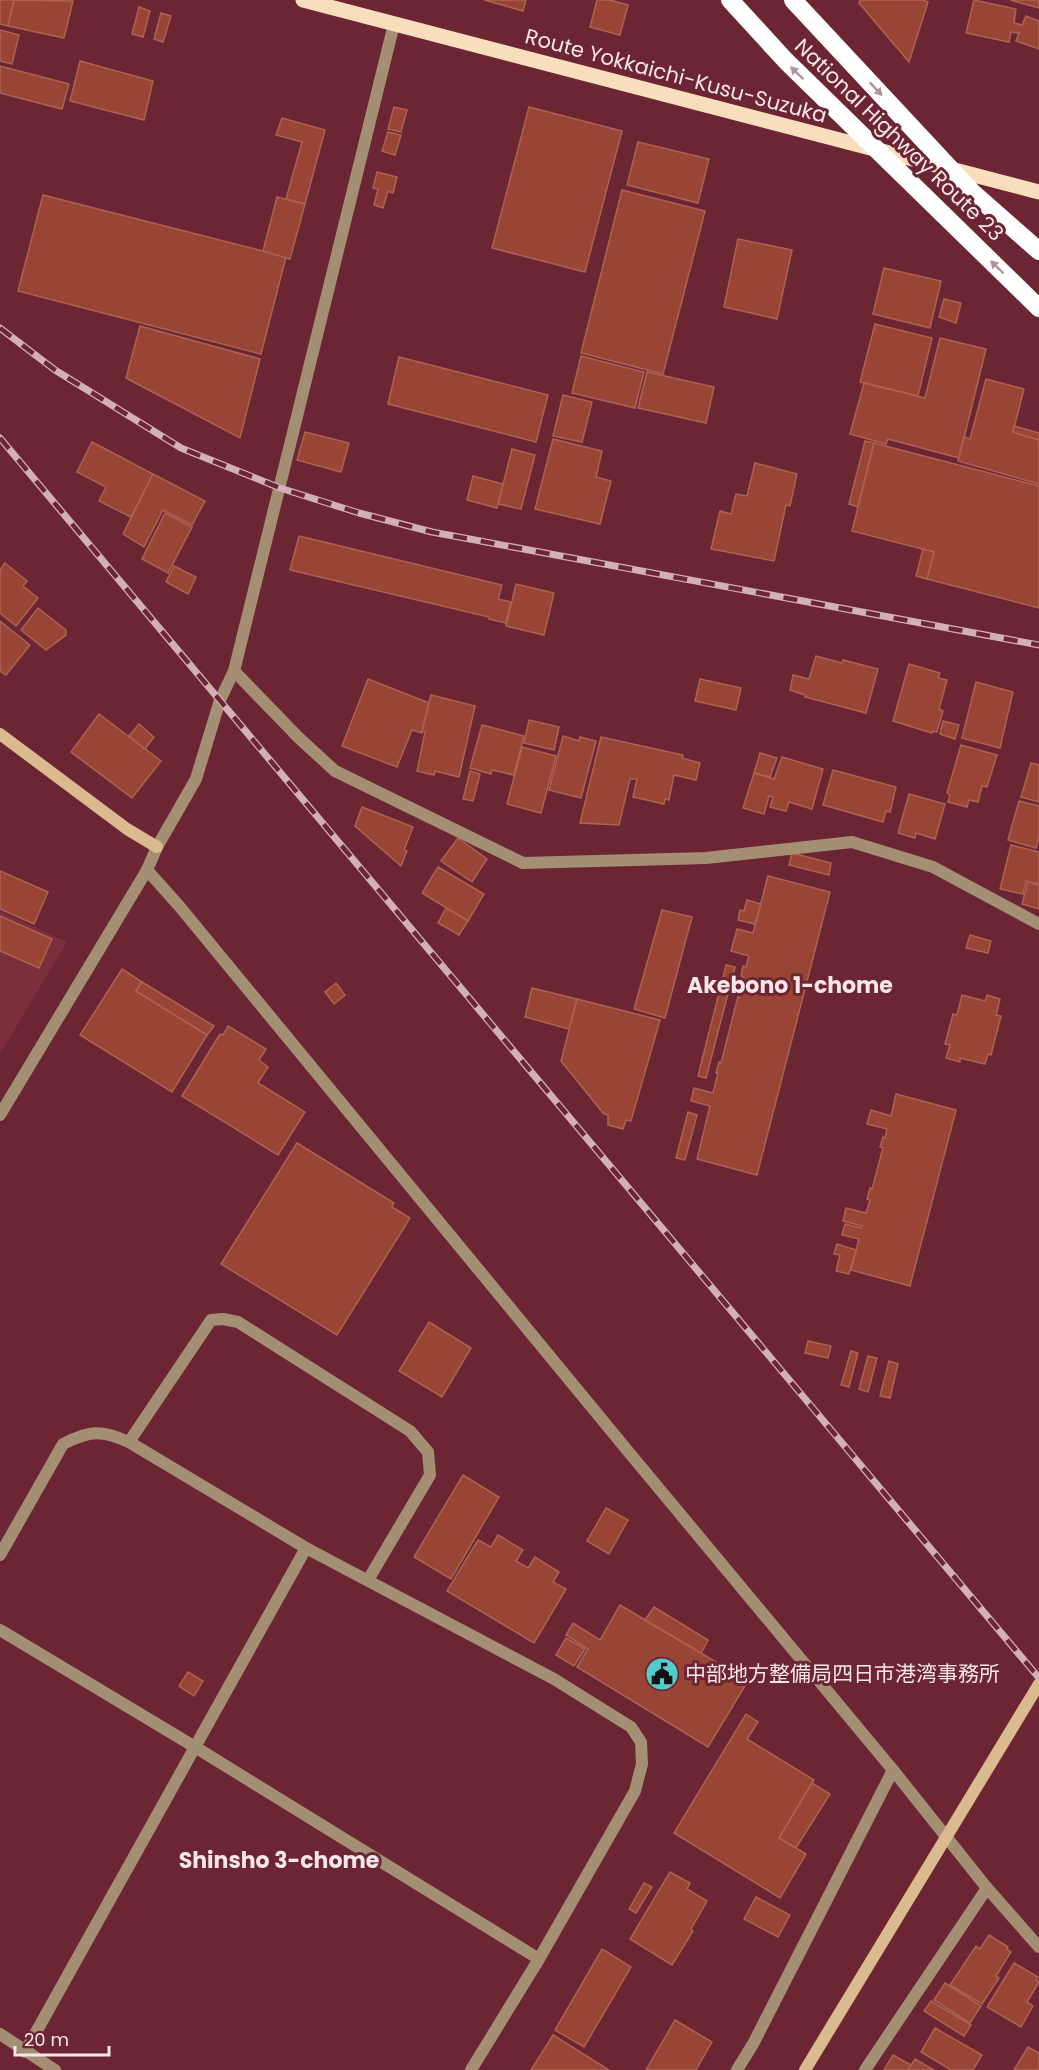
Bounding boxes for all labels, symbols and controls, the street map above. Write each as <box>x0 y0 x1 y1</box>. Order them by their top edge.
street label: Route Yokkaichi-Kusu-Suzuka <box>522 21 830 130</box>
street label: National Highway Route 23 <box>789 32 1010 247</box>
one-way arrow <box>791 66 805 80</box>
one-way arrow <box>869 81 882 96</box>
one-way arrow <box>991 261 1005 275</box>
district label: Akebono 1-chome <box>687 970 893 1001</box>
public building icon: 中部地方整備局四日市港湾事務所 <box>644 1656 680 1692</box>
place label: 中部地方整備局四日市港湾事務所 <box>685 1659 1000 1688</box>
district label: Shinsho 3-chome <box>179 1845 379 1876</box>
scale bar <box>15 2019 110 2057</box>
text: 20 m <box>24 2027 69 2052</box>

